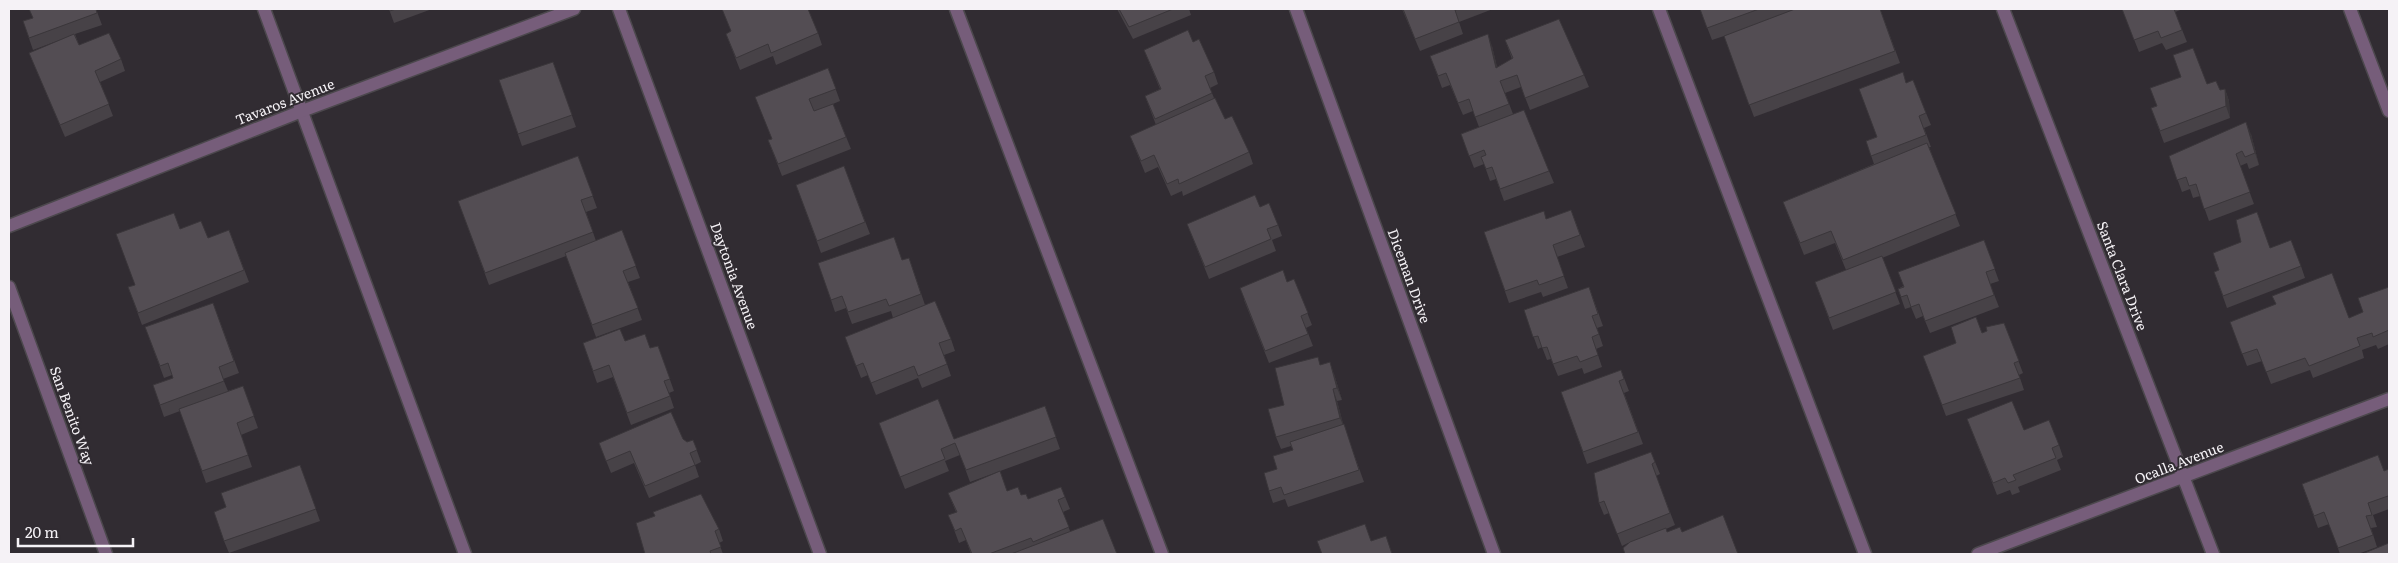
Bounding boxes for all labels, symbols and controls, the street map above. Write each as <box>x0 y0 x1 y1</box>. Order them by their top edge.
street label: Tavaros Avenue <box>232 73 337 129</box>
street label: Santa Clara Drive <box>2093 218 2153 333</box>
street label: Daytonia Avenue <box>706 219 764 332</box>
street label: Diceman Drive <box>1384 226 1436 326</box>
street label: San Benito Way <box>46 363 100 469</box>
street label: Ocalla Avenue <box>2131 436 2226 488</box>
scale bar <box>18 516 132 548</box>
text: 20 m <box>25 520 59 543</box>

